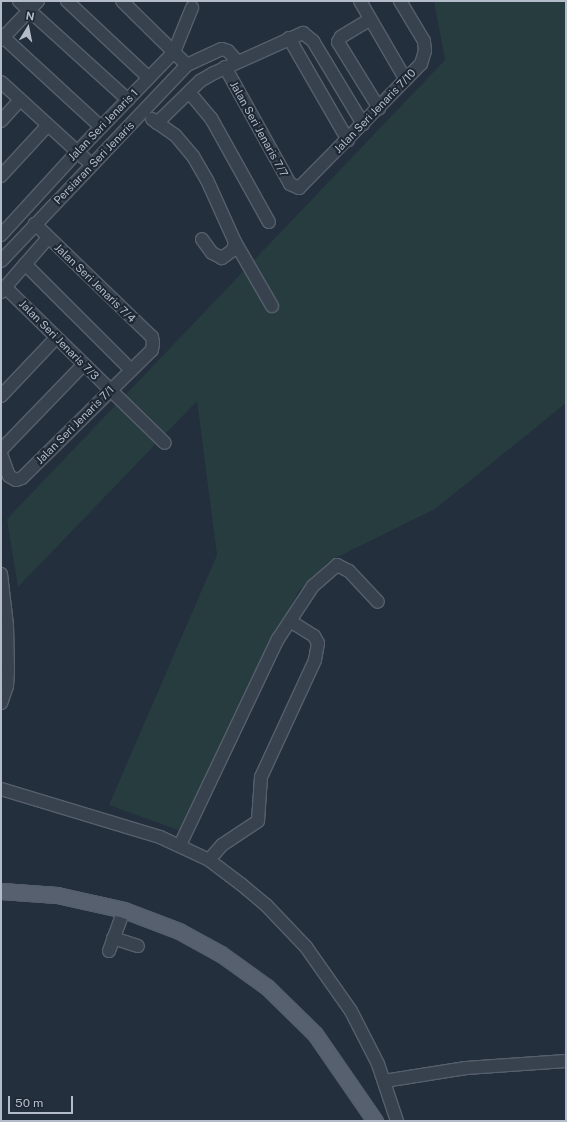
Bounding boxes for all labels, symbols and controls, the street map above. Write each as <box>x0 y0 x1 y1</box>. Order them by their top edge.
north arrow <box>8 8 48 48</box>
text: N <box>25 10 35 23</box>
street label: Jalan Seri Jenaris 7/10 <box>331 66 419 156</box>
street label: Jalan Seri Jenaris 7/7 <box>227 79 291 179</box>
street label: Jalan Seri Jenaris 1 <box>65 86 141 164</box>
street label: Persiaran Seri Jenaris <box>51 119 137 207</box>
street label: Jalan Seri Jenaris 7/4 <box>52 241 138 325</box>
street label: Jalan Seri Jenaris 7/3 <box>16 297 102 383</box>
street label: Jalan Seri Jenaris 7/1 <box>33 383 117 467</box>
scale bar <box>10 1088 75 1114</box>
text: 50 m <box>15 1096 43 1110</box>

